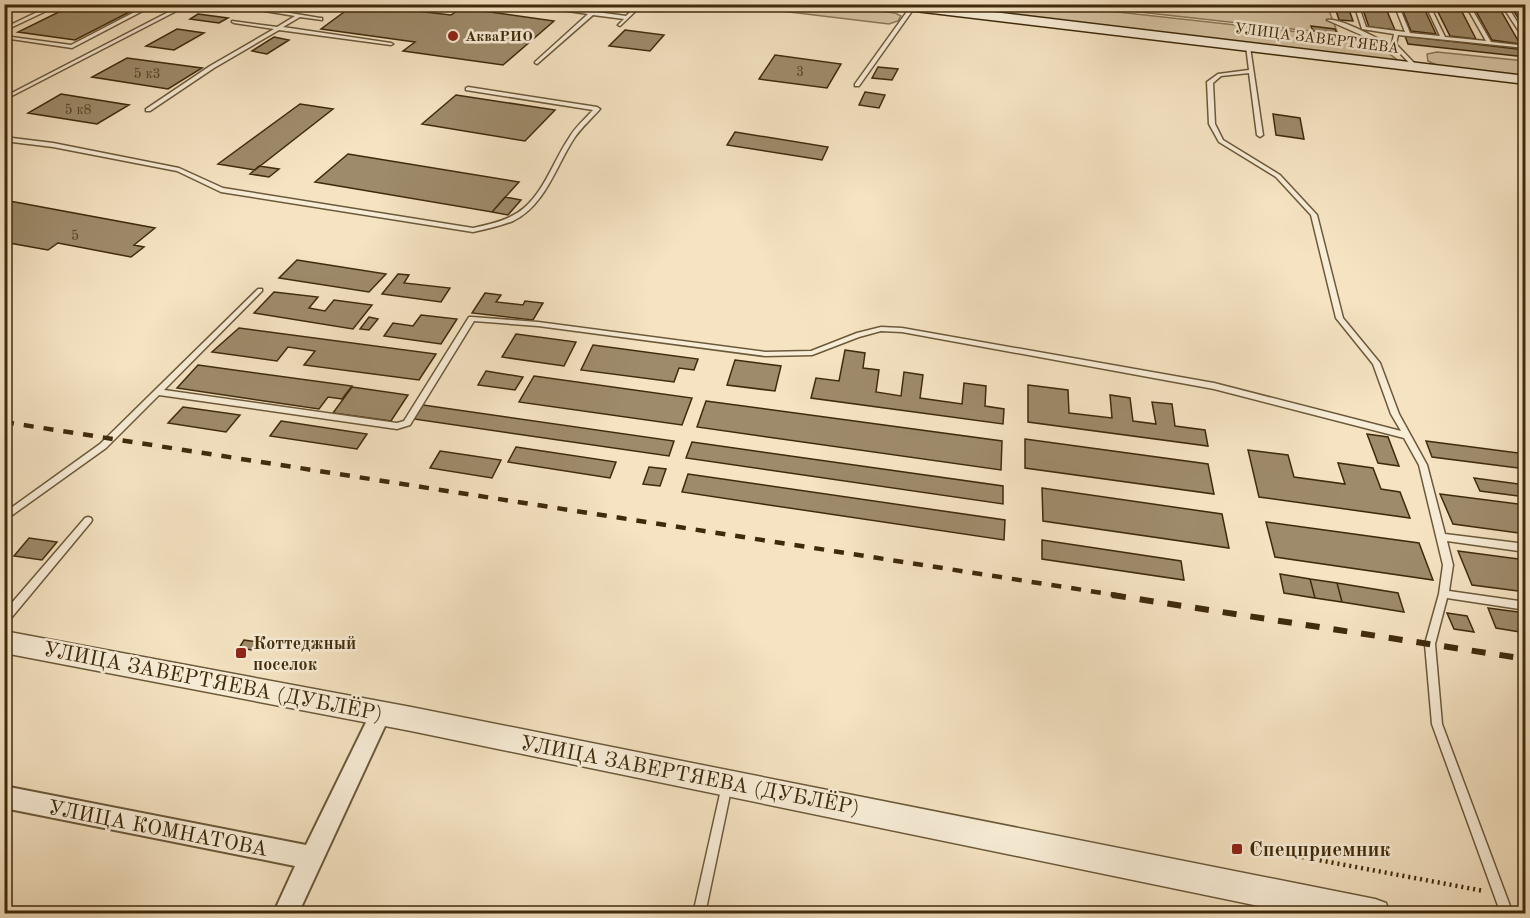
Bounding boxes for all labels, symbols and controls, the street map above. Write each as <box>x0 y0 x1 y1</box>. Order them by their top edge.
street label: УЛИЦА ЗАВЕРТЯЕВА <box>1234 22 1401 57</box>
marker: АкваРИО <box>446 29 460 43</box>
place label: АкваРИО <box>465 30 533 45</box>
house number: 3 <box>796 65 804 79</box>
house number: 5 к3 <box>133 67 161 81</box>
house number: 5 к8 <box>64 103 92 117</box>
house number: 5 <box>71 229 79 243</box>
street label: УЛИЦА ЗАВЕРТЯЕВА (ДУБЛЁР) <box>41 635 385 726</box>
place label: Коттеджный поселок <box>253 635 356 674</box>
marker: Коттеджный поселок <box>234 646 248 660</box>
street label: УЛИЦА ЗАВЕРТЯЕВА (ДУБЛЁР) <box>518 729 862 820</box>
street label: УЛИЦА КОМНАТОВА <box>46 798 269 861</box>
place label: Спецприемник <box>1249 840 1391 861</box>
marker: Спецприемник <box>1230 842 1244 856</box>

